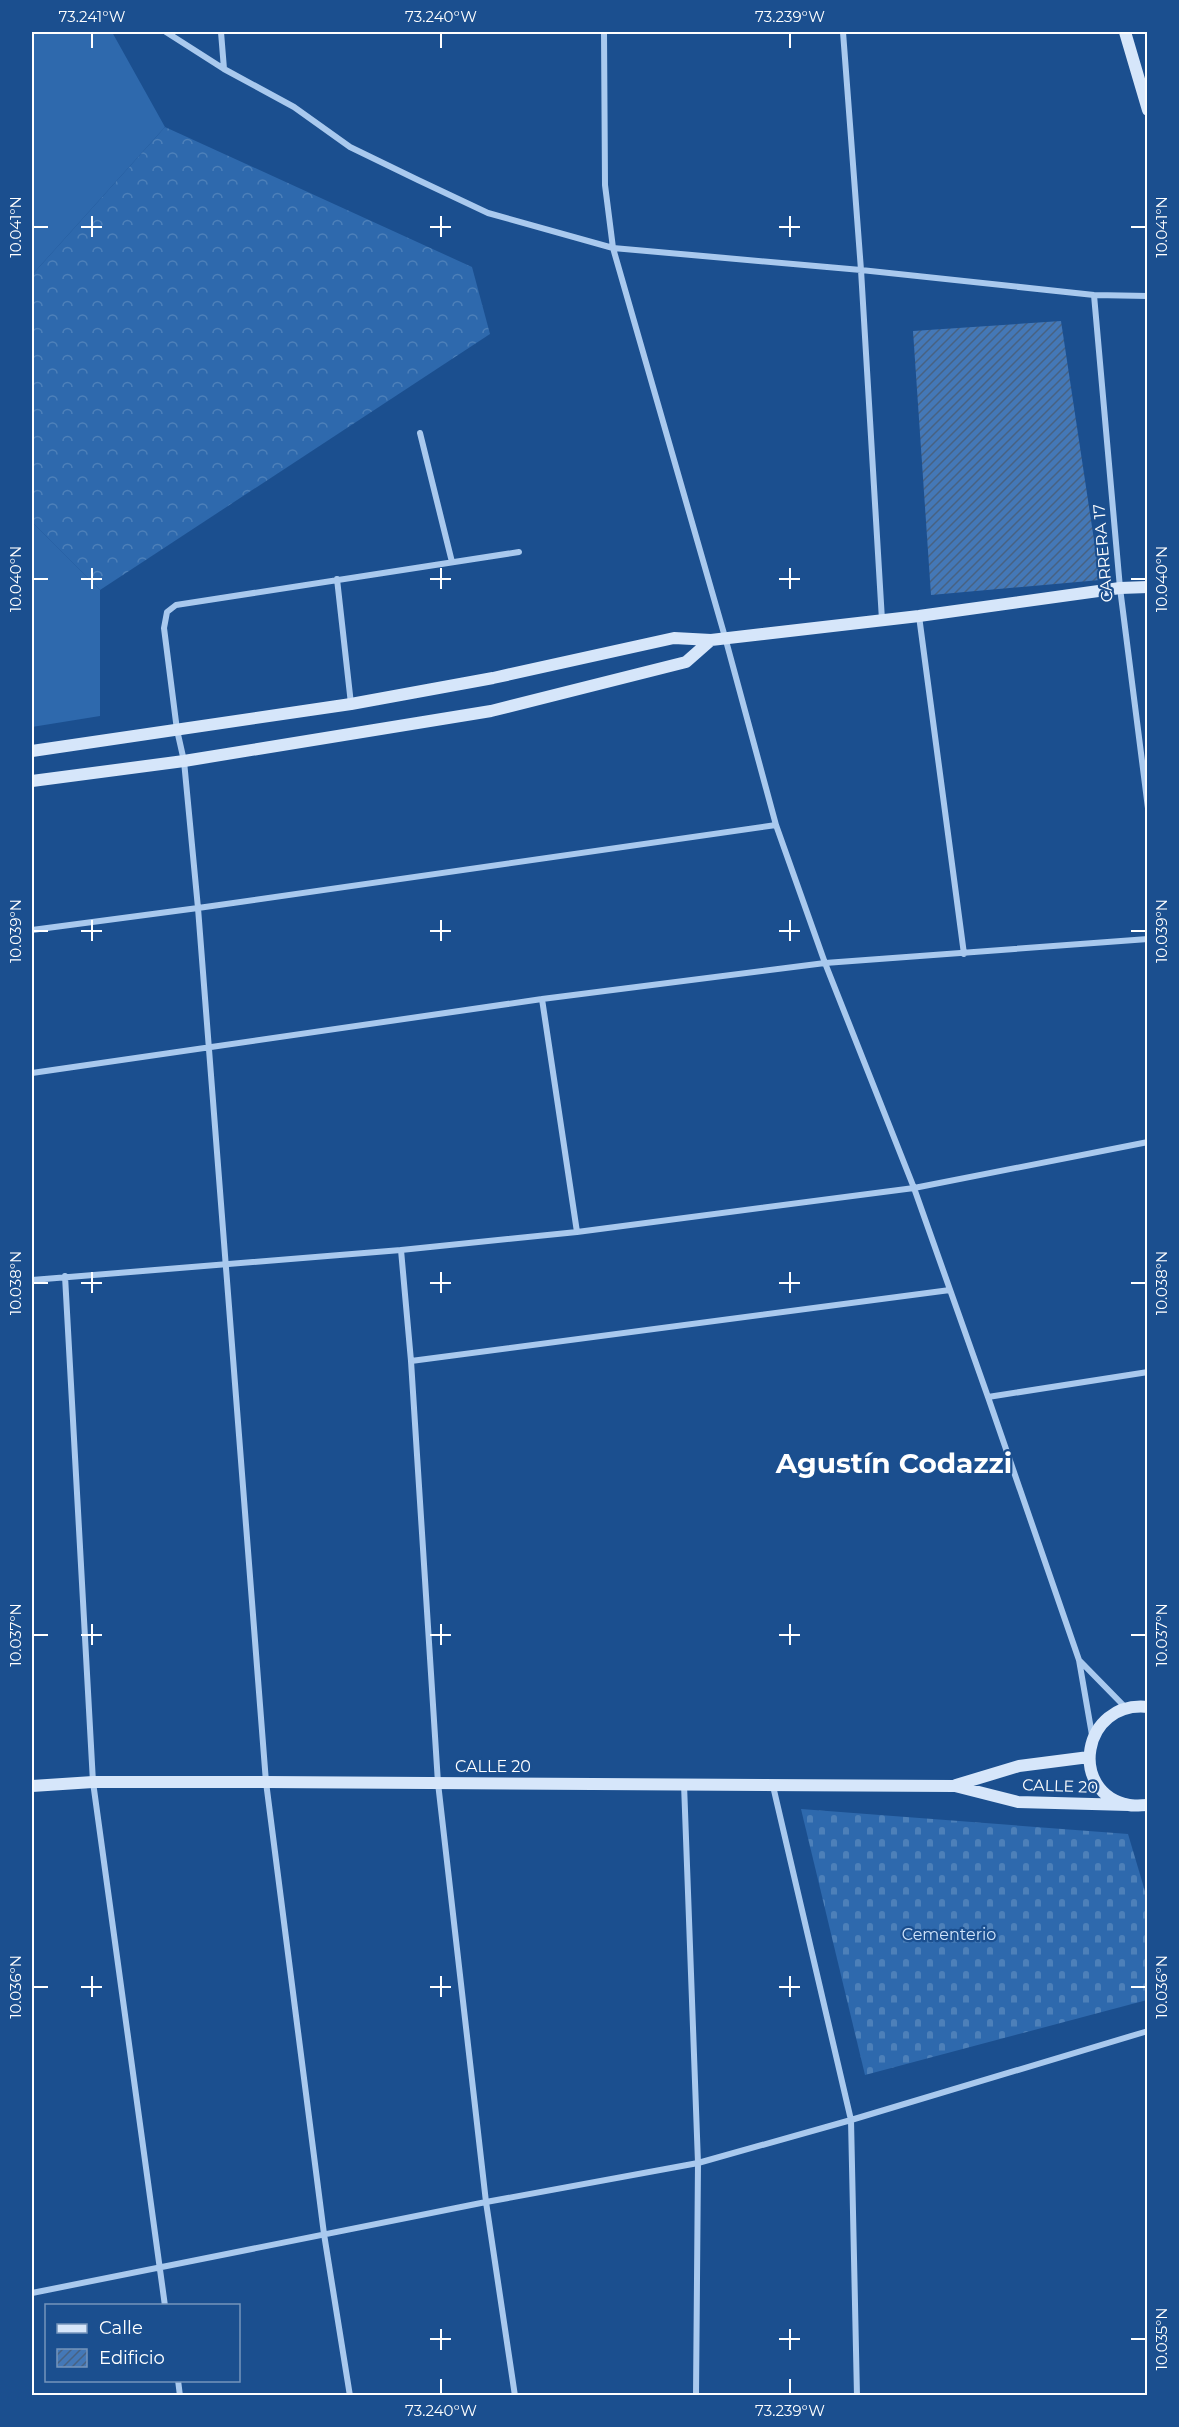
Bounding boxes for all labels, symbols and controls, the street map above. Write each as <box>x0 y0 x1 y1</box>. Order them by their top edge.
text: 73.241°W <box>59 7 126 26</box>
text: 73.240°W <box>405 7 477 26</box>
text: 73.239°W <box>755 7 825 26</box>
text: 10.041°N <box>6 196 25 258</box>
text: 10.041°N <box>1152 196 1171 258</box>
street label: CARRERA 17 <box>1089 503 1117 603</box>
text: 10.040°N <box>6 546 25 612</box>
text: 10.040°N <box>1152 546 1171 612</box>
text: 10.039°N <box>6 899 25 963</box>
text: 10.039°N <box>1152 899 1171 963</box>
text: 10.038°N <box>6 1251 25 1315</box>
text: 10.038°N <box>1152 1251 1171 1315</box>
district label: Agustín Codazzi <box>775 1446 1012 1480</box>
text: 10.037°N <box>6 1603 25 1667</box>
text: 10.037°N <box>1152 1603 1171 1667</box>
street label: CALLE 20 <box>455 1757 531 1776</box>
street label: CALLE 20 <box>1022 1775 1098 1797</box>
park label: Cementerio <box>902 1925 996 1944</box>
text: 10.036°N <box>6 1955 25 2019</box>
text: 10.036°N <box>1152 1955 1171 2019</box>
legend <box>45 2304 240 2382</box>
text: 10.035°N <box>1152 2307 1171 2371</box>
text: Calle <box>99 2317 143 2339</box>
text: Edificio <box>99 2347 165 2369</box>
text: 73.240°W <box>405 2401 477 2420</box>
text: 73.239°W <box>755 2401 825 2420</box>

